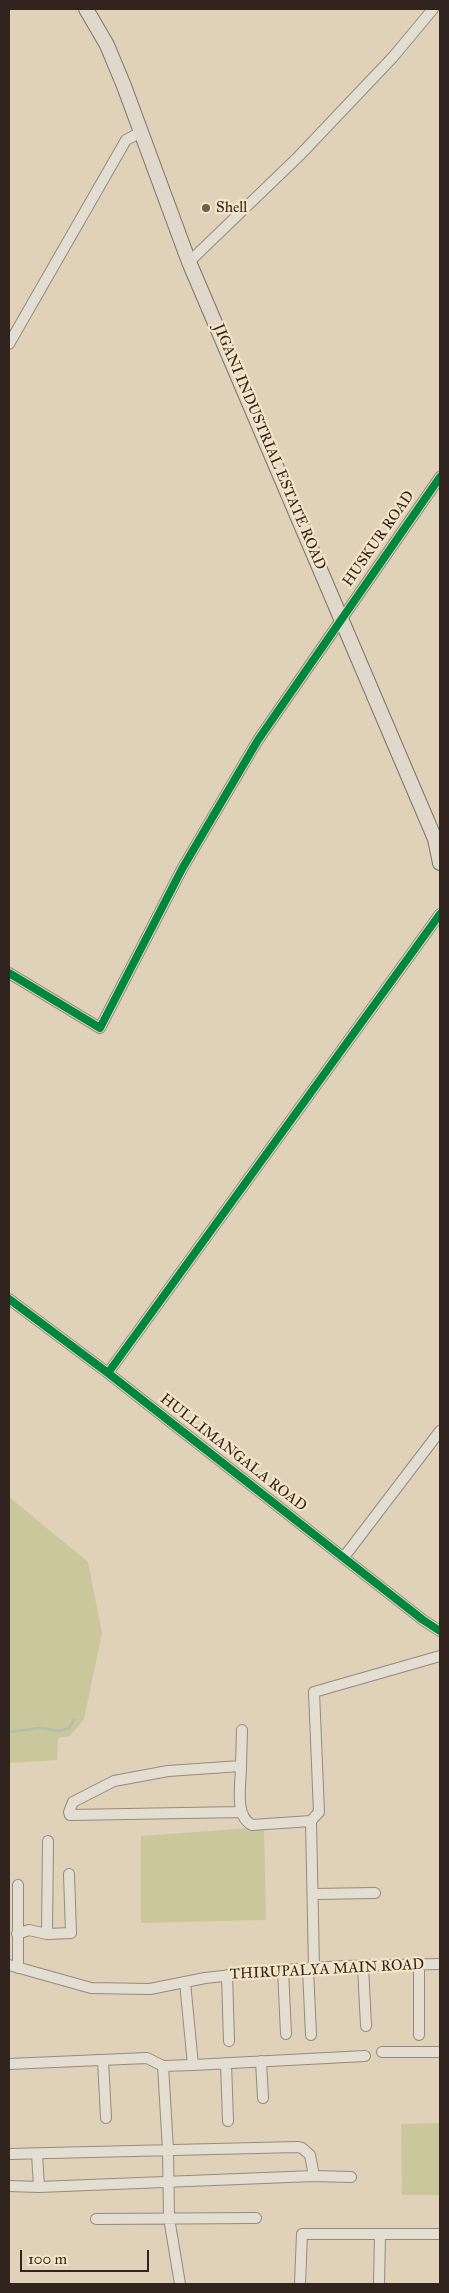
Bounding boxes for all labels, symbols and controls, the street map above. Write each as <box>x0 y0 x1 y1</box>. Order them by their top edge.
place label: Shell <box>216 199 247 217</box>
marker: Shell <box>200 202 212 214</box>
street label: JIGANI INDUSTRIAL ESTATE ROAD <box>209 321 329 573</box>
street label: HUSKUR ROAD <box>339 488 419 590</box>
street label: HULLIMANGALA ROAD <box>156 1390 310 1516</box>
street label: THIRUPALYA MAIN ROAD <box>229 1956 425 1984</box>
scale bar <box>22 2240 151 2272</box>
text: 100 m <box>28 2250 67 2268</box>

